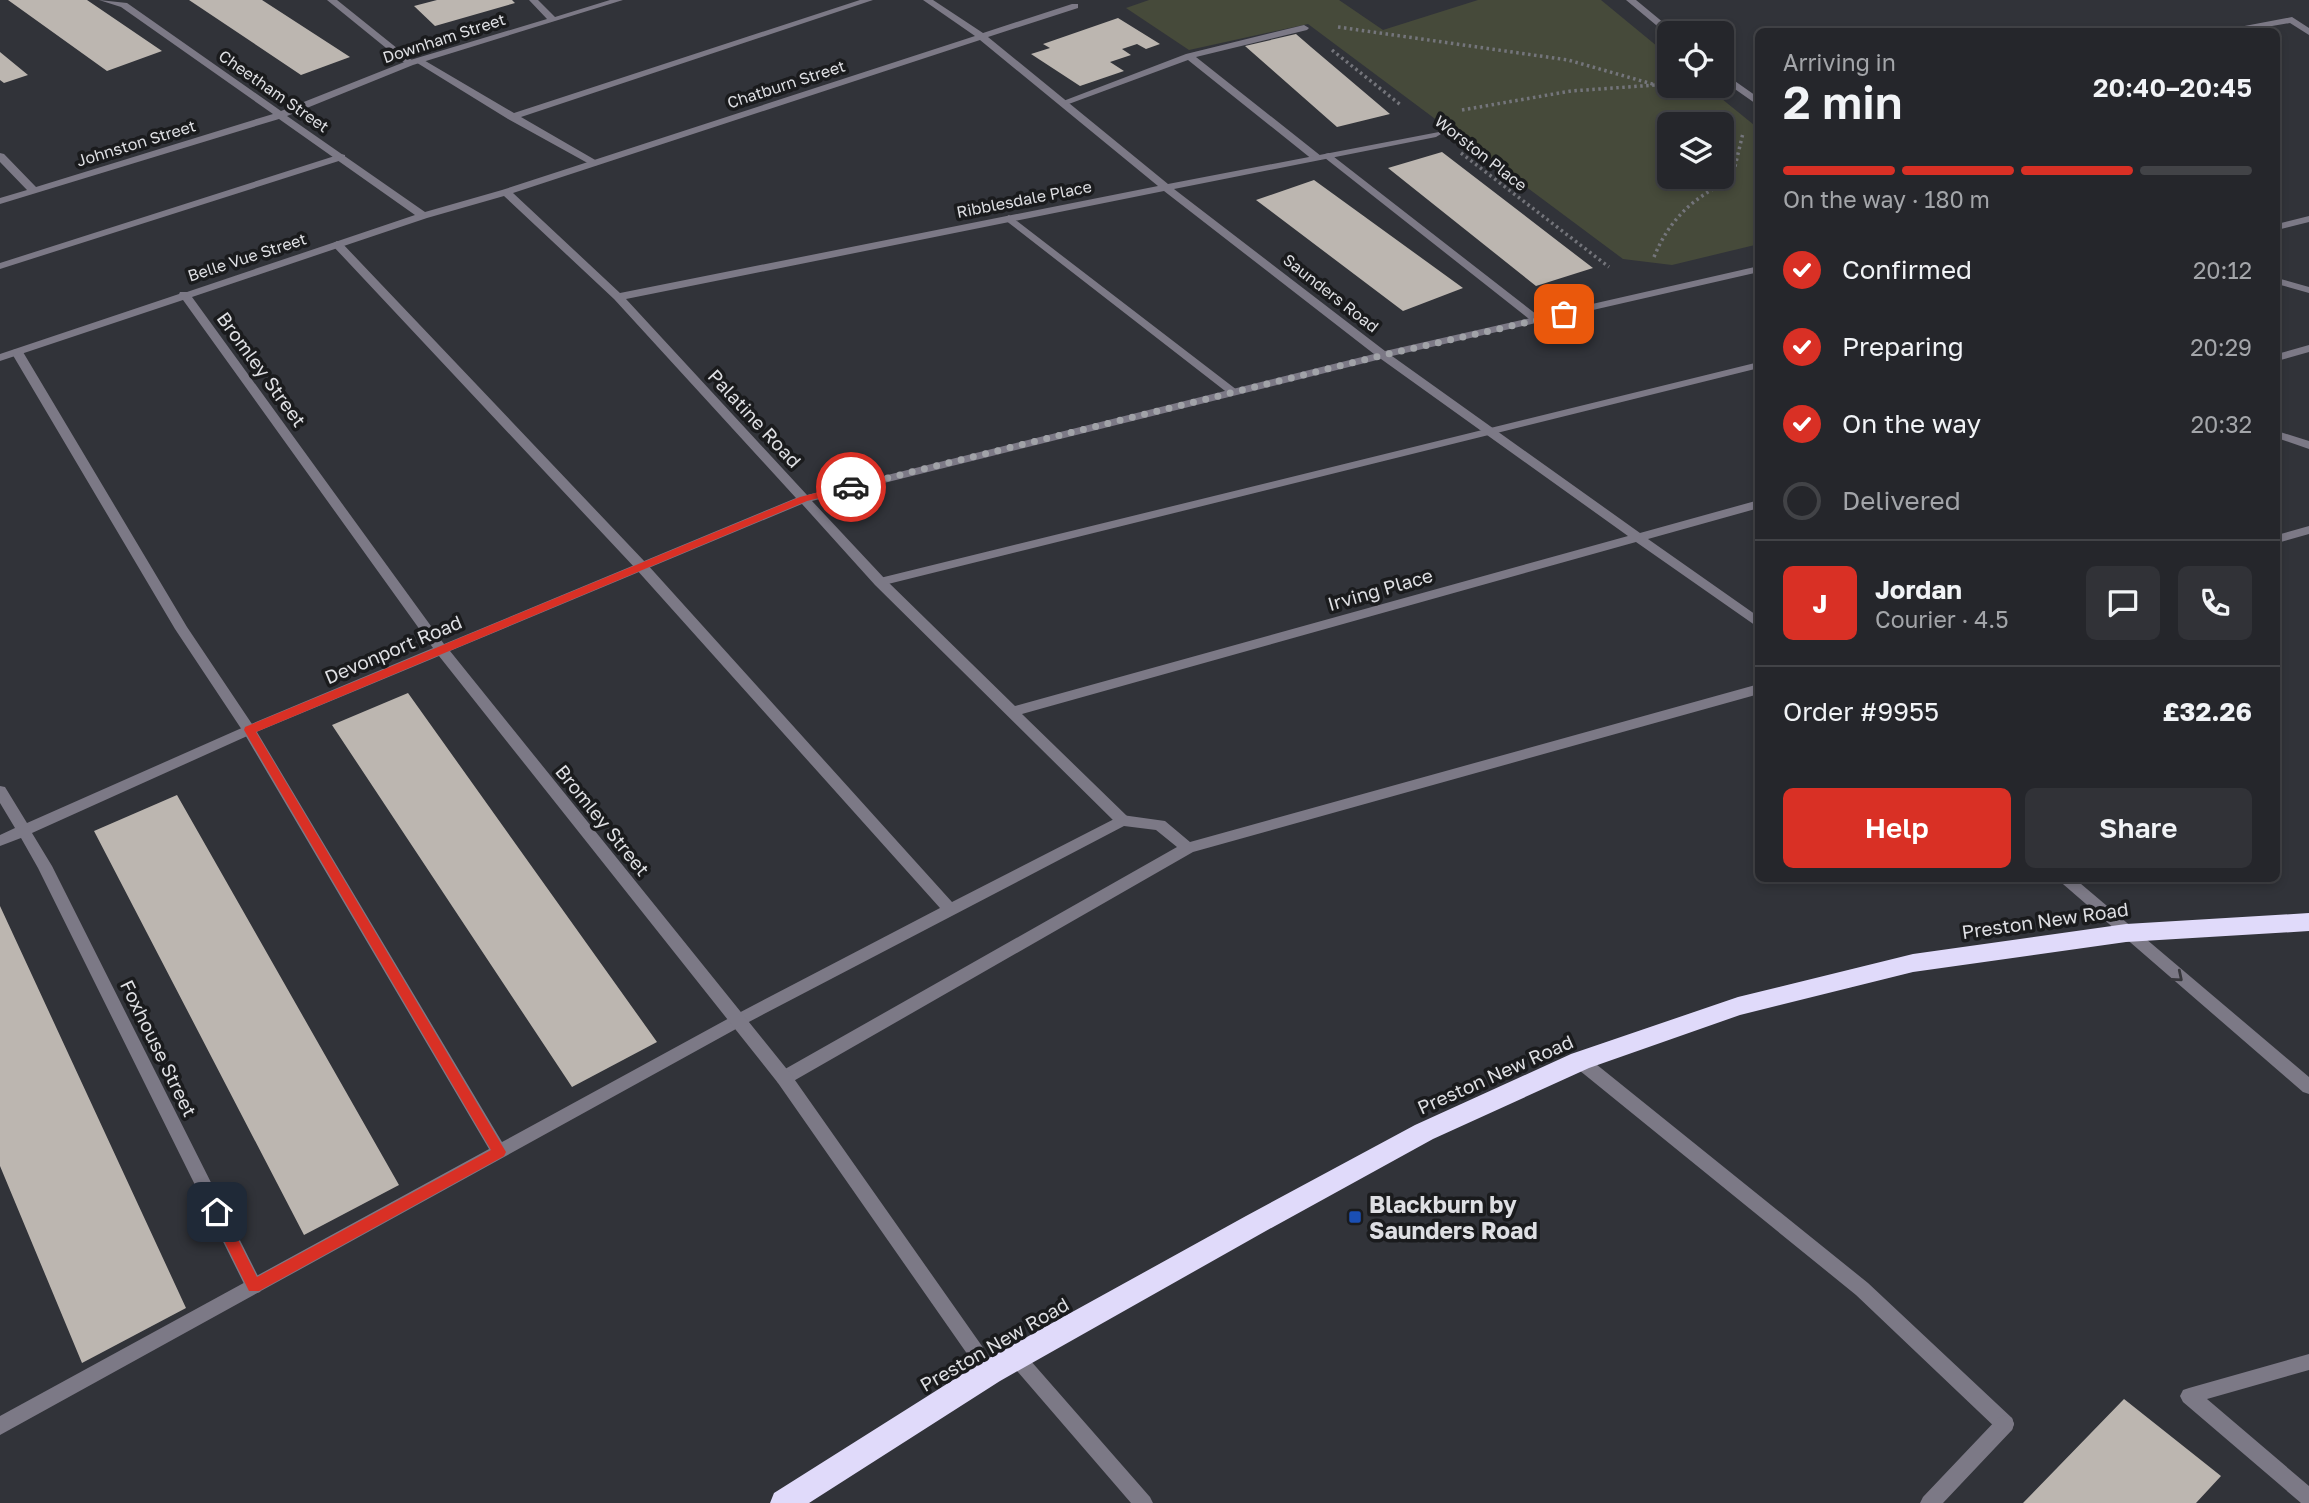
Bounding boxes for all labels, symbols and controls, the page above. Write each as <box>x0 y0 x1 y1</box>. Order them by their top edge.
street label: Downham Street <box>380 9 508 67</box>
map controls <box>1657 21 1734 189</box>
button: locate <box>1657 21 1734 98</box>
street label: Cheetham Street <box>215 45 333 137</box>
text: Arriving in <box>1783 48 1896 76</box>
street label: Chatburn Street <box>724 55 848 113</box>
text: 20:40–20:45 <box>2093 72 2252 103</box>
text: 2 min <box>1783 74 1903 129</box>
street label: Worston Place <box>1431 111 1531 195</box>
button: layers <box>1657 112 1734 189</box>
street label: Johnston Street <box>74 115 198 171</box>
street label: Ribblesdale Place <box>955 176 1093 222</box>
text: On the way · 180 m <box>1783 185 1990 213</box>
street label: Belle Vue Street <box>185 228 309 286</box>
street label: Saunders Road <box>1279 249 1383 337</box>
icon: check <box>1783 251 1821 289</box>
text: Confirmed <box>1842 254 1972 285</box>
text: 20:12 <box>2193 256 2252 284</box>
pin <box>1534 284 1594 344</box>
icon: bag <box>1545 295 1583 333</box>
street label: Bromley Street <box>213 307 311 431</box>
icon: check <box>1783 328 1821 366</box>
text: Preparing <box>1842 331 1964 362</box>
text: 20:29 <box>2190 333 2252 361</box>
street label: Palatine Road <box>704 364 806 472</box>
icon: check <box>1783 405 1821 443</box>
text: On the way <box>1842 408 1981 439</box>
text: 20:32 <box>2191 410 2252 438</box>
courier <box>816 452 886 522</box>
icon: car <box>832 468 870 506</box>
text: Delivered <box>1842 485 1961 516</box>
street label: Irving Place <box>1325 563 1435 615</box>
button: chat <box>2086 566 2160 640</box>
button: phone <box>2178 566 2252 640</box>
text: Jordan <box>1875 574 1962 605</box>
text: J <box>1813 588 1827 619</box>
text: Courier · 4.5 <box>1875 605 2008 633</box>
street label: Devonport Road <box>321 610 465 688</box>
text: Order #9955 <box>1783 696 1939 727</box>
text: £32.26 <box>2162 696 2252 727</box>
street label: Bromley Street <box>551 760 655 880</box>
button: Help <box>1783 788 2011 868</box>
button: Share <box>2025 788 2252 868</box>
street label: Preston New Road <box>1960 897 2130 943</box>
one-way arrow <box>2170 969 2183 981</box>
street label: Foxhouse Street <box>116 976 202 1120</box>
street label: Preston New Road <box>1414 1029 1576 1119</box>
pin <box>187 1182 247 1242</box>
place label: Blackburn by Saunders Road <box>1369 1190 1538 1244</box>
icon: home <box>198 1193 236 1231</box>
marker: Blackburn by Saunders Road <box>1347 1209 1363 1225</box>
street label: Preston New Road <box>915 1292 1073 1396</box>

